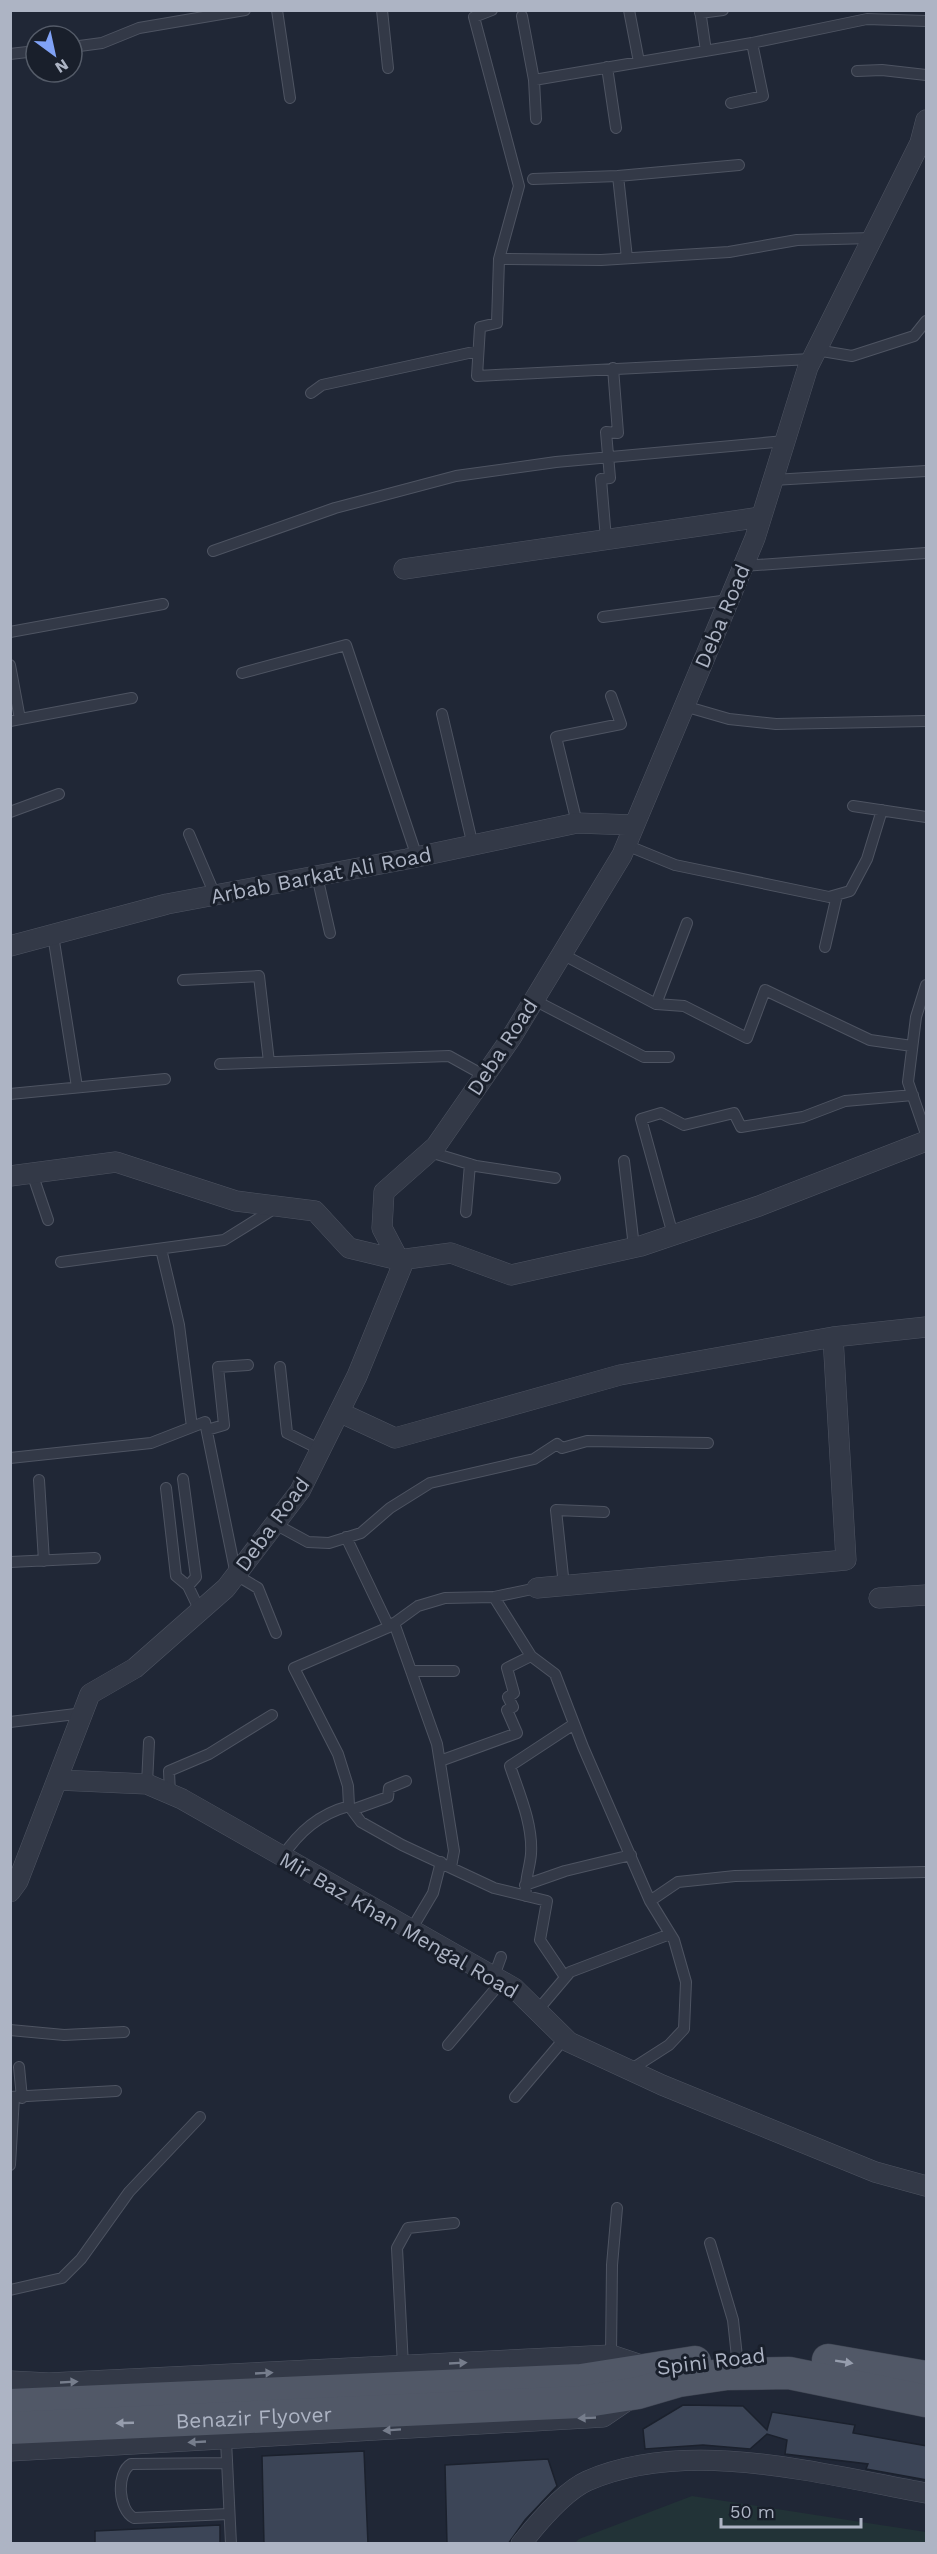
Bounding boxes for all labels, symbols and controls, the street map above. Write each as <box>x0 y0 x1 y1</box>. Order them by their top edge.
north arrow <box>24 24 84 84</box>
text: N <box>52 55 72 77</box>
street label: Deba Road <box>689 560 755 672</box>
street label: Arbab Barkat Ali Road <box>208 841 434 909</box>
street label: Deba Road <box>461 994 543 1100</box>
street label: Deba Road <box>229 1472 315 1576</box>
street label: Mir Baz Khan Mengal Road <box>275 1846 523 2004</box>
street label: Spini Road <box>655 2342 767 2380</box>
one-way arrow <box>835 2358 854 2367</box>
one-way arrow <box>449 2359 468 2368</box>
one-way arrow <box>254 2368 273 2377</box>
one-way arrow <box>59 2377 78 2386</box>
street label: Benazir Flyover <box>175 2401 333 2433</box>
one-way arrow <box>577 2413 596 2422</box>
one-way arrow <box>115 2418 134 2428</box>
one-way arrow <box>382 2425 401 2435</box>
one-way arrow <box>188 2437 207 2447</box>
scale bar <box>721 2491 860 2529</box>
text: 50 m <box>730 2501 775 2522</box>

